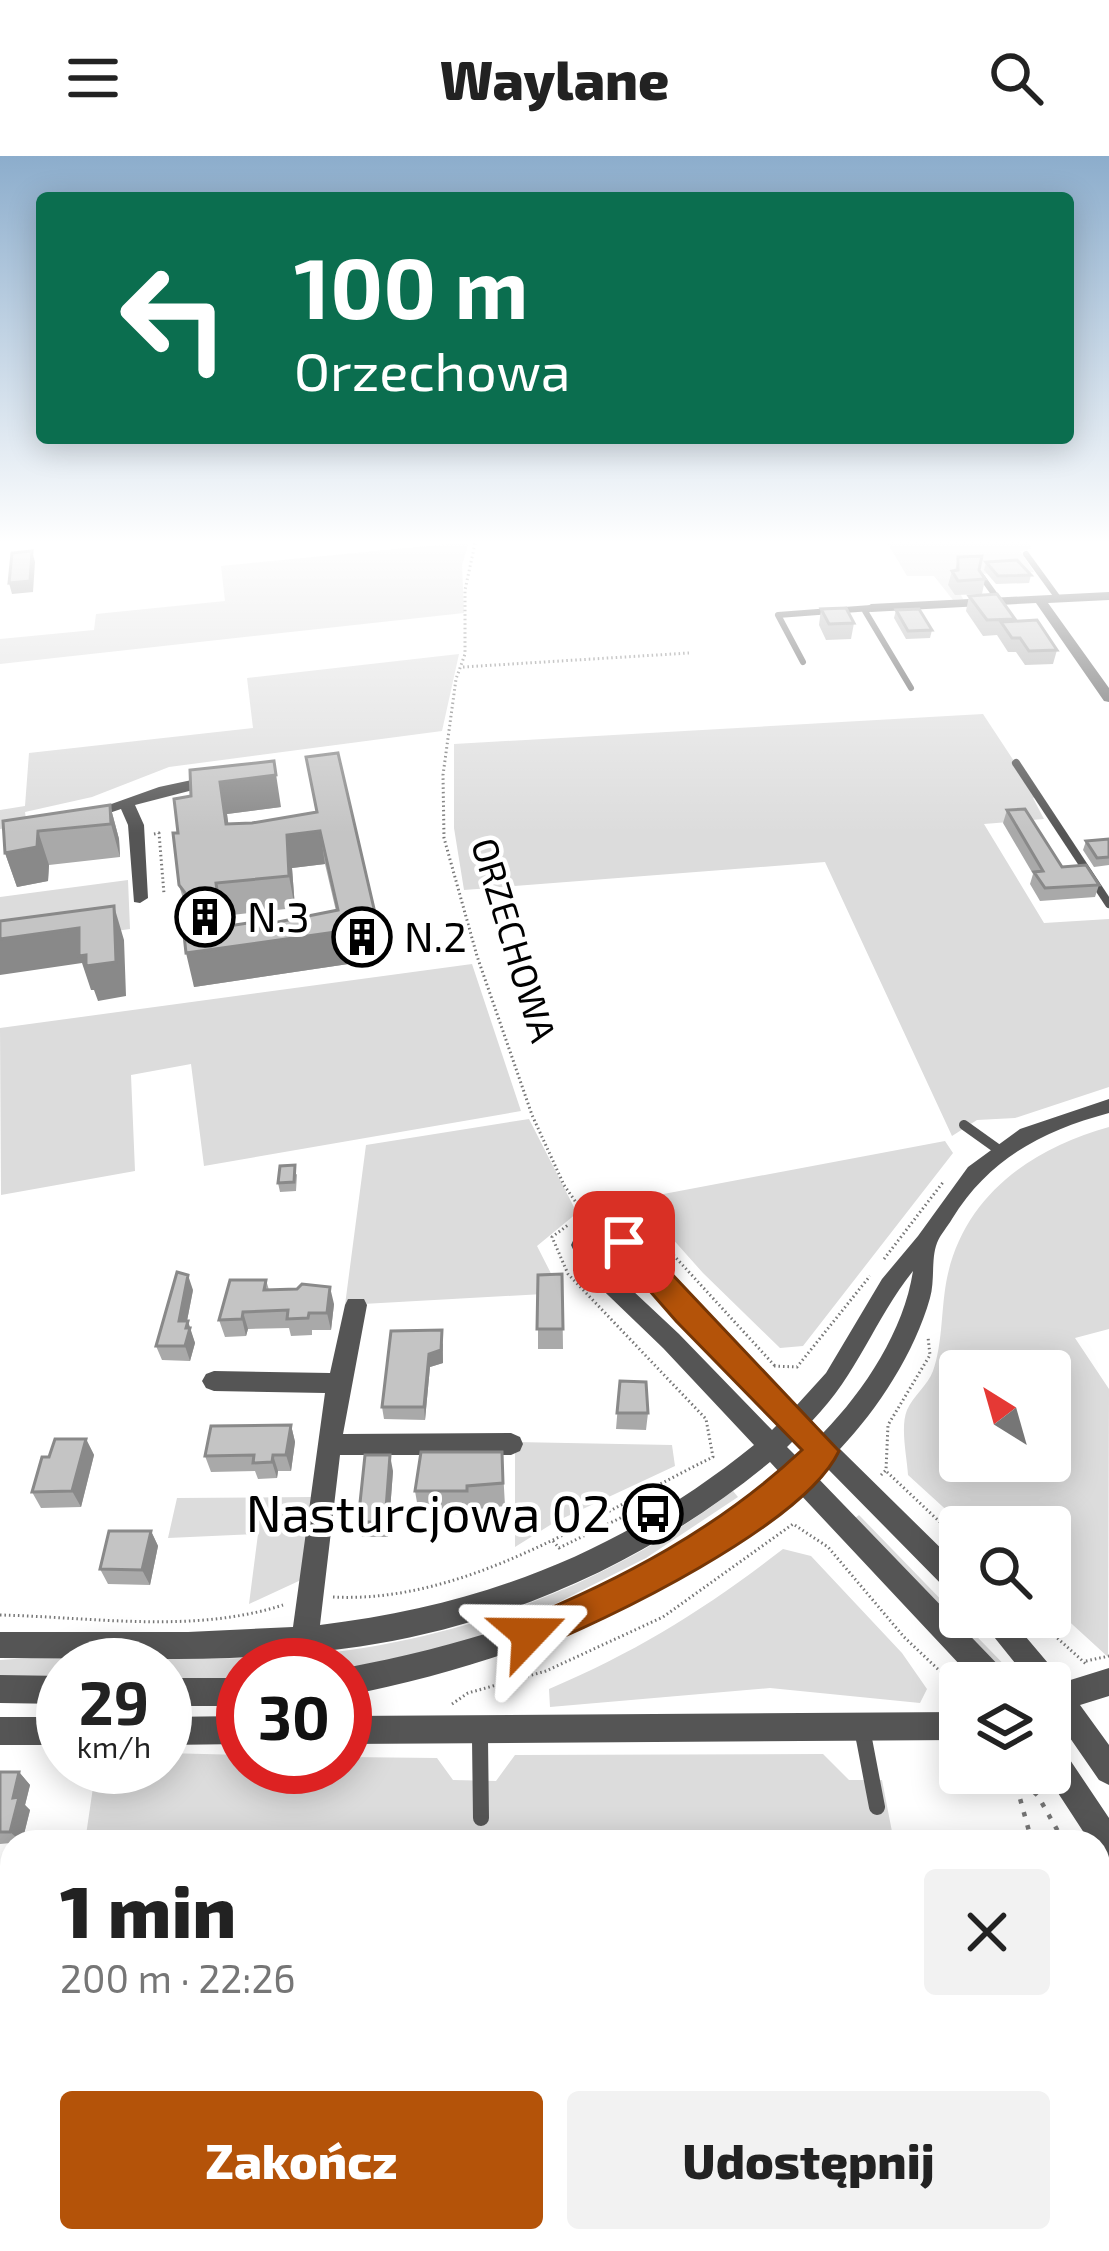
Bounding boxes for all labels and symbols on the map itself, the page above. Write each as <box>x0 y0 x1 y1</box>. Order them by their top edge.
street label: ORZECHOWA <box>464 832 567 1047</box>
building icon: N.3 <box>174 886 236 948</box>
place label: N.3 <box>247 890 310 940</box>
building icon: N.2 <box>331 906 393 968</box>
place label: N.2 <box>404 910 467 960</box>
pin <box>573 1191 675 1293</box>
north arrow <box>939 1350 1071 1482</box>
place label: Nasturcjowa 02 <box>246 1481 611 1543</box>
bus stop icon: Nasturcjowa 02 <box>622 1483 684 1545</box>
position arrow <box>466 1571 592 1697</box>
speed limit sign: 30 <box>216 1638 372 1794</box>

